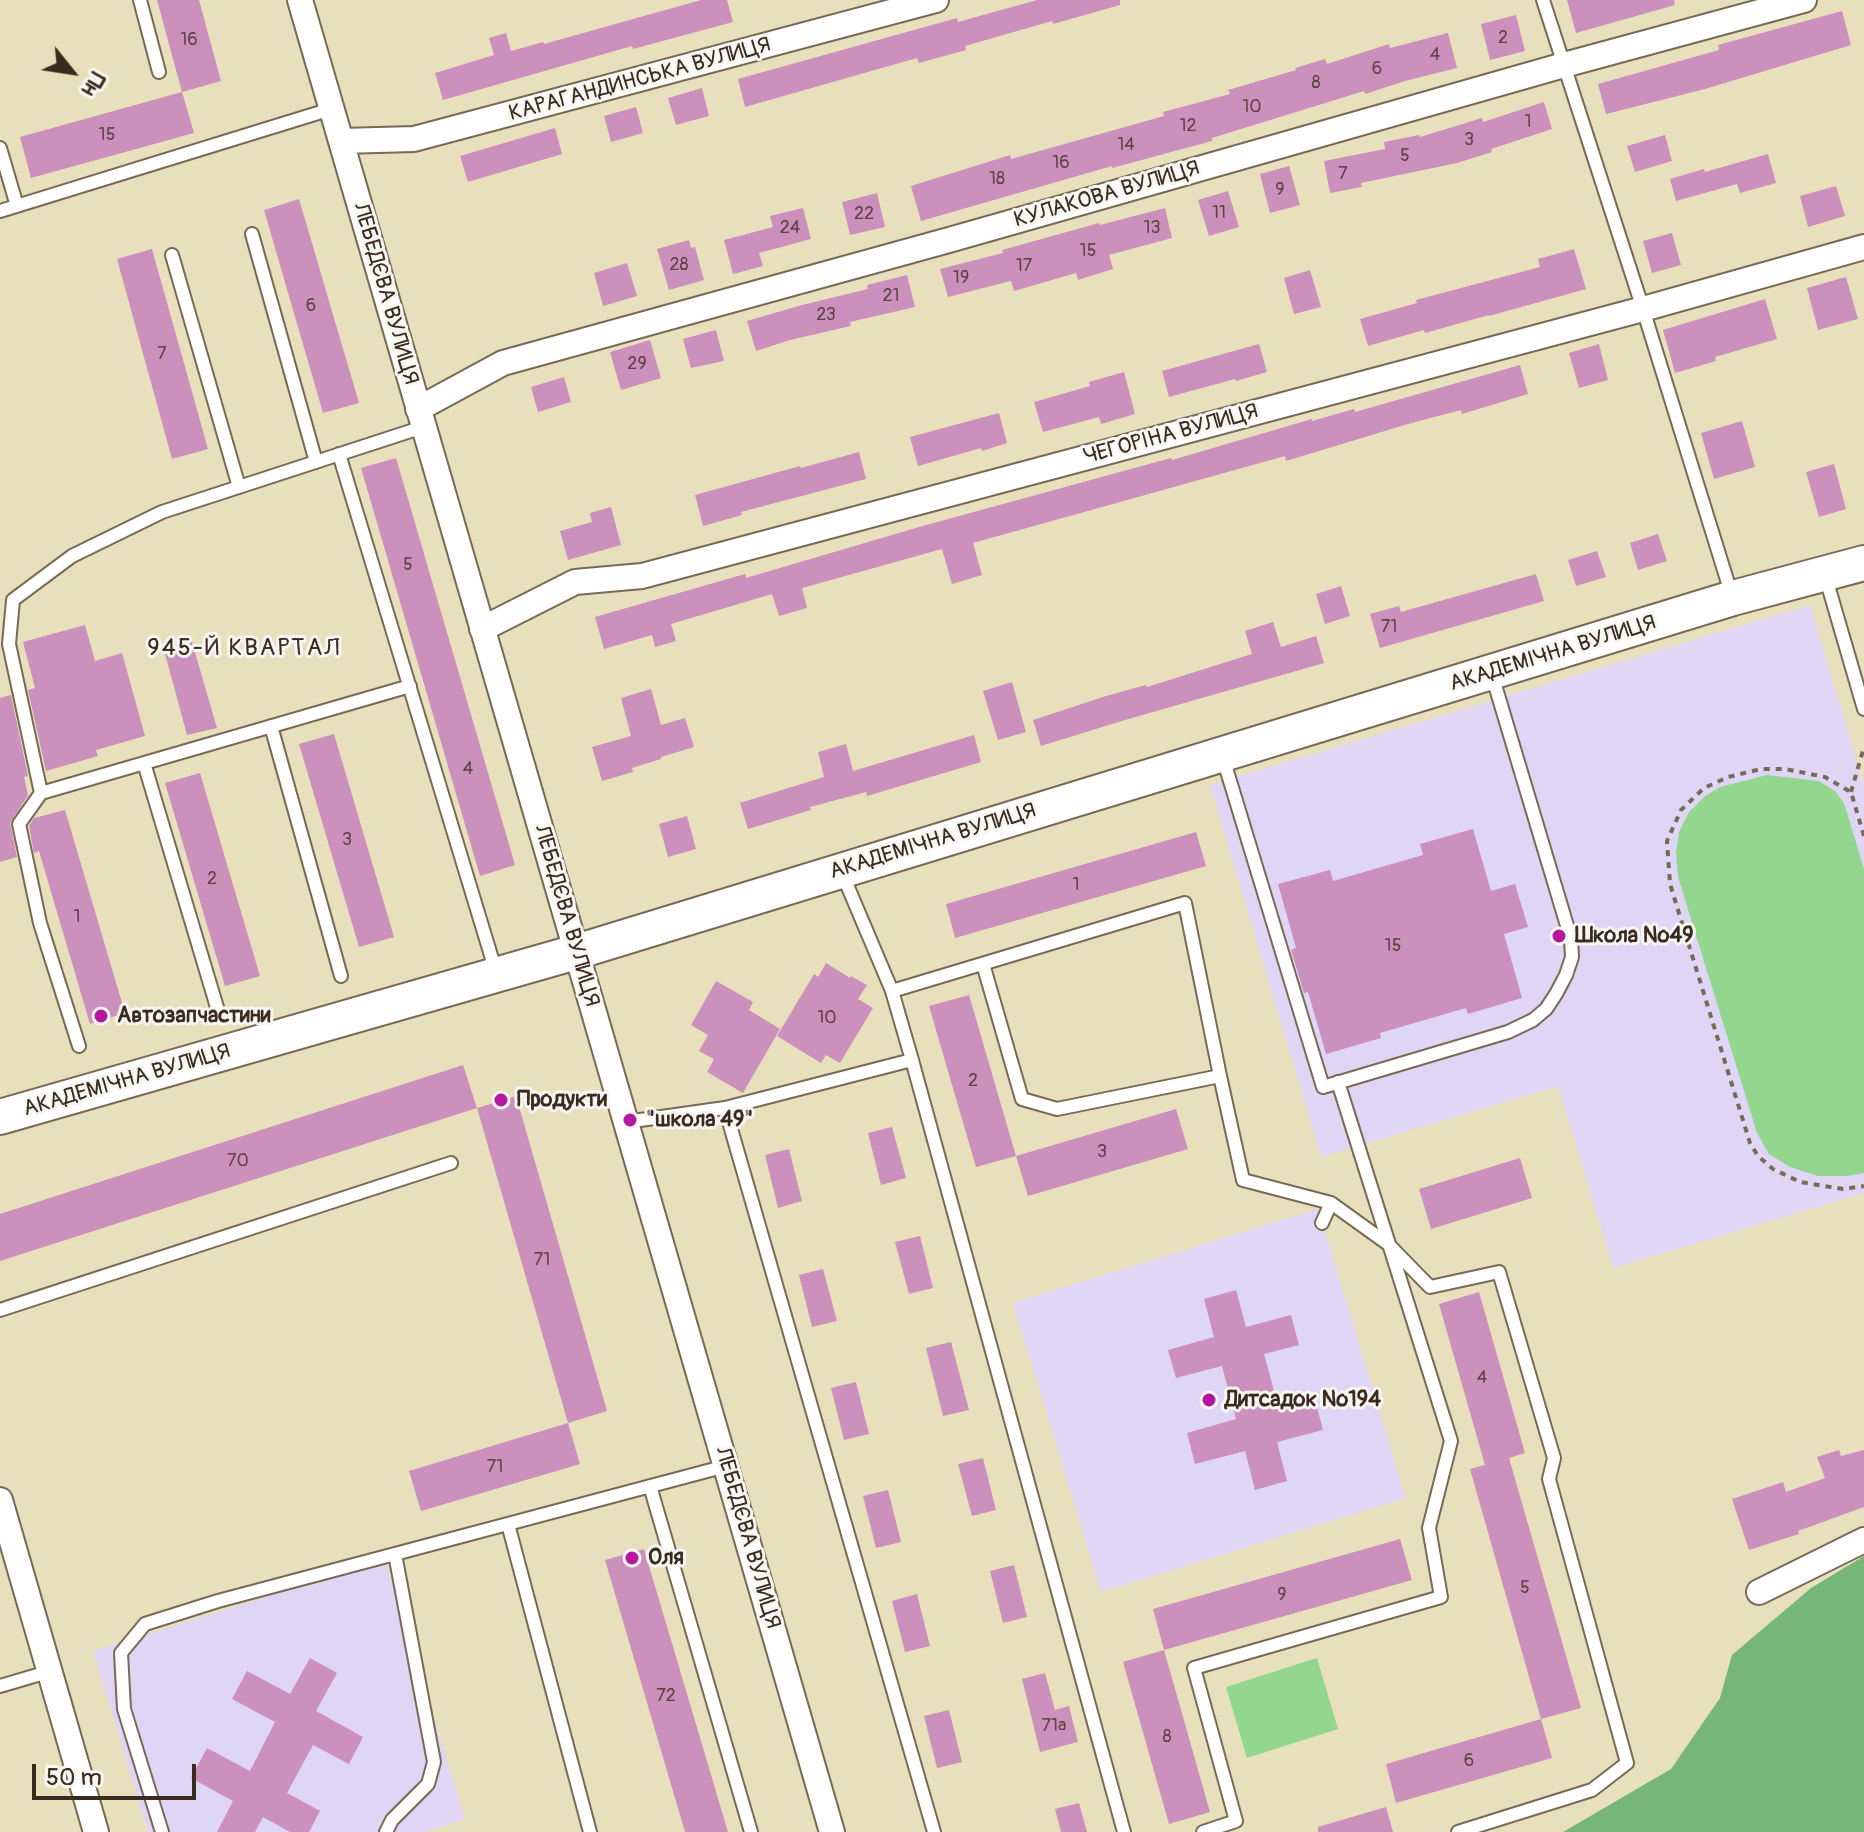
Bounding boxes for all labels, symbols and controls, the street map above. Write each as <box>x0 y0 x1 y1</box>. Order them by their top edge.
house number: 2 <box>1498 27 1508 49</box>
house number: 16 <box>180 29 198 51</box>
north arrow <box>32 32 112 112</box>
street label: КАРАГАНДИНСЬКА ВУЛИЦЯ <box>506 32 774 128</box>
house number: 4 <box>1430 44 1440 66</box>
house number: 6 <box>1372 58 1382 80</box>
text: Пн <box>75 67 111 101</box>
house number: 8 <box>1311 72 1321 94</box>
house number: 10 <box>1242 96 1262 118</box>
house number: 1 <box>1524 111 1532 133</box>
house number: 12 <box>1179 115 1197 137</box>
house number: 15 <box>99 124 115 146</box>
house number: 3 <box>1464 129 1474 151</box>
house number: 14 <box>1117 134 1135 156</box>
house number: 5 <box>1400 145 1410 167</box>
house number: 16 <box>1052 152 1070 174</box>
street label: КУЛАКОВА ВУЛИЦЯ <box>1011 156 1203 234</box>
house number: 7 <box>1338 163 1348 185</box>
house number: 18 <box>989 168 1005 190</box>
house number: 9 <box>1275 179 1285 201</box>
street label: ЛЕБЕДЄВА ВУЛИЦЯ <box>346 200 424 388</box>
house number: 11 <box>1212 202 1226 224</box>
house number: 22 <box>854 203 874 225</box>
house number: 24 <box>780 217 800 239</box>
house number: 13 <box>1143 217 1161 239</box>
house number: 15 <box>1080 240 1096 262</box>
house number: 28 <box>669 254 689 276</box>
house number: 17 <box>1016 255 1032 277</box>
house number: 19 <box>953 267 969 289</box>
house number: 21 <box>882 285 900 307</box>
house number: 6 <box>306 295 316 317</box>
house number: 23 <box>816 304 836 326</box>
house number: 7 <box>157 343 167 365</box>
house number: 29 <box>627 353 647 375</box>
street label: ЧЕГОРІНА ВУЛИЦЯ <box>1081 399 1261 471</box>
house number: 5 <box>403 554 413 576</box>
street label: АКАДЕМІЧНА ВУЛИЦЯ <box>1447 610 1659 698</box>
house number: 71 <box>1381 616 1397 638</box>
district label: 945-Й КВАРТАЛ <box>147 635 341 663</box>
house number: 4 <box>463 758 473 780</box>
street label: АКАДЕМІЧНА ВУЛИЦЯ <box>827 798 1039 886</box>
street label: ЛЕБЕДЄВА ВУЛИЦЯ <box>527 822 605 1010</box>
house number: 3 <box>342 829 352 851</box>
house number: 2 <box>207 868 217 890</box>
house number: 1 <box>1072 874 1080 896</box>
house number: 1 <box>73 906 81 928</box>
place label: Школа №49 <box>1575 923 1694 949</box>
marker: Школа №49 <box>1550 927 1568 945</box>
house number: 15 <box>1385 935 1401 957</box>
place label: Автозапчастини <box>117 1003 271 1029</box>
marker: Автозапчастини <box>92 1007 110 1025</box>
house number: 10 <box>817 1007 837 1029</box>
street label: АКАДЕМІЧНА ВУЛИЦЯ <box>20 1039 234 1123</box>
house number: 2 <box>968 1070 978 1092</box>
place label: Продукти <box>517 1087 607 1113</box>
marker: Продукти <box>492 1091 510 1109</box>
place label: "школа 49" <box>646 1107 753 1133</box>
marker: "школа 49" <box>621 1111 639 1129</box>
house number: 3 <box>1097 1141 1107 1163</box>
house number: 70 <box>227 1150 249 1172</box>
house number: 71 <box>534 1249 550 1271</box>
house number: 4 <box>1477 1367 1487 1389</box>
place label: Дитсадок №194 <box>1225 1387 1381 1413</box>
marker: Дитсадок №194 <box>1200 1391 1218 1409</box>
street label: ЛЕБЕДЄВА ВУЛИЦЯ <box>708 1444 786 1632</box>
house number: 71 <box>487 1456 503 1478</box>
place label: Оля <box>648 1545 684 1571</box>
marker: Оля <box>623 1549 641 1567</box>
house number: 5 <box>1520 1577 1530 1599</box>
house number: 9 <box>1277 1584 1287 1606</box>
house number: 72 <box>656 1685 676 1707</box>
house number: 71а <box>1042 1715 1066 1737</box>
house number: 8 <box>1162 1726 1172 1748</box>
scale bar <box>36 1748 200 1798</box>
house number: 6 <box>1464 1750 1474 1772</box>
text: 50 m <box>46 1763 102 1792</box>

